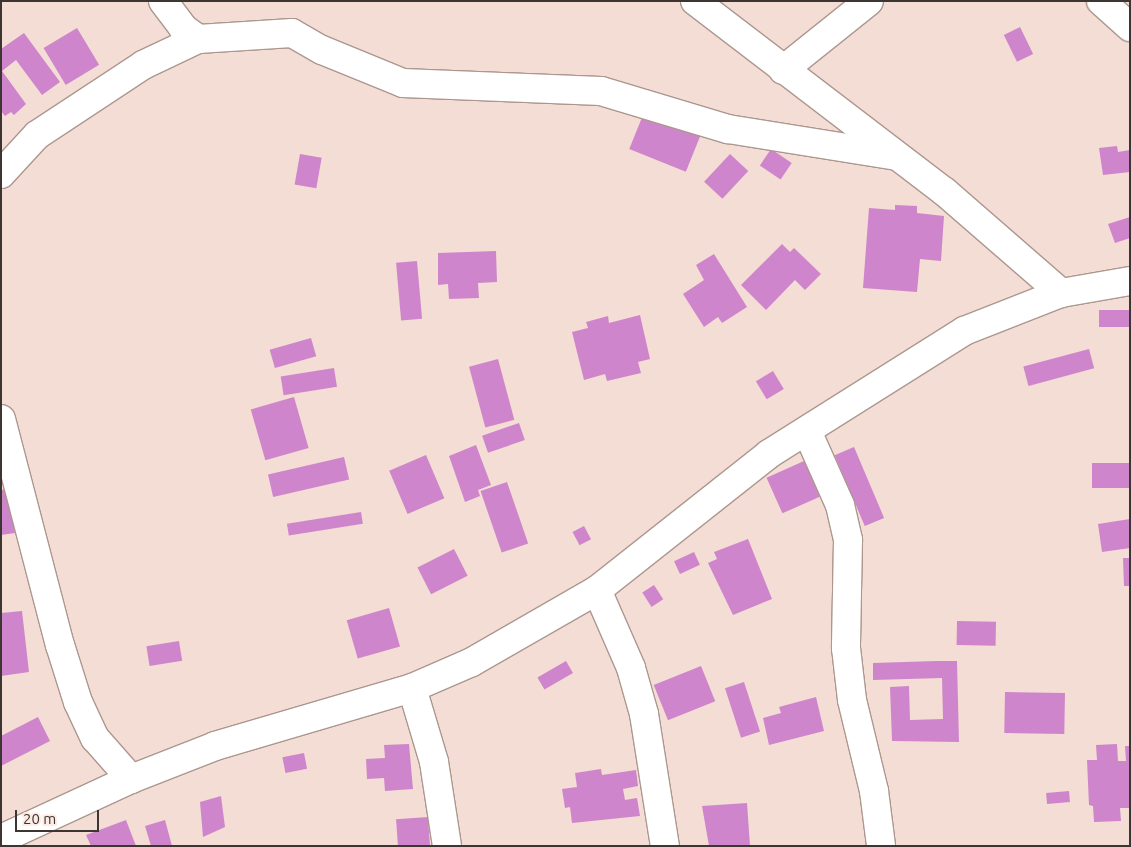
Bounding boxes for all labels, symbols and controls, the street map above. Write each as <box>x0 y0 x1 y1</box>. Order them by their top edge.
scale bar <box>18 800 101 832</box>
text: 20 m <box>23 810 56 827</box>

